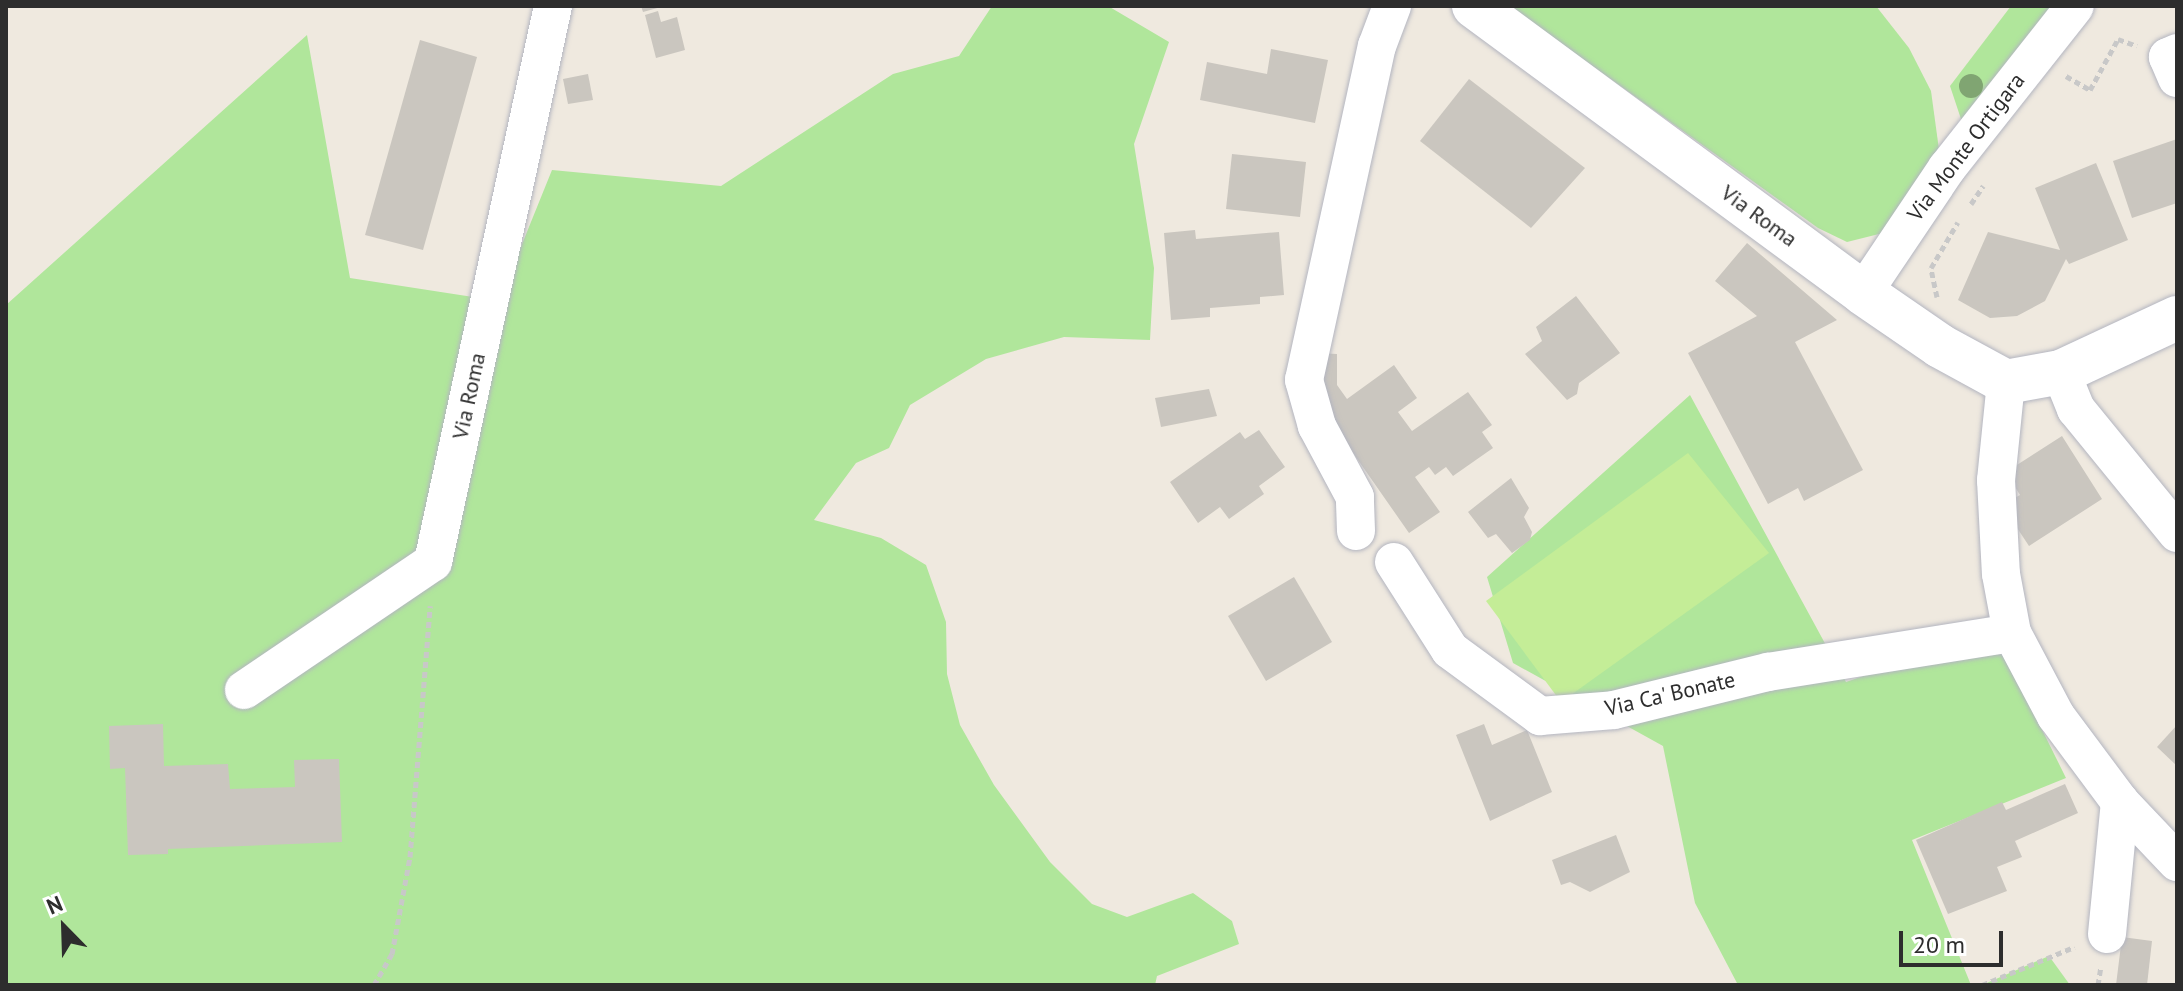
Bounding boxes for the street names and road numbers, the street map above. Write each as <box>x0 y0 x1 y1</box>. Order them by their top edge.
street label: Via Monte Ortigara <box>1902 68 2030 226</box>
street label: Via Roma <box>1716 180 1802 252</box>
street label: Via Roma <box>447 350 491 442</box>
street label: Via Ca' Bonate <box>1601 666 1739 722</box>

